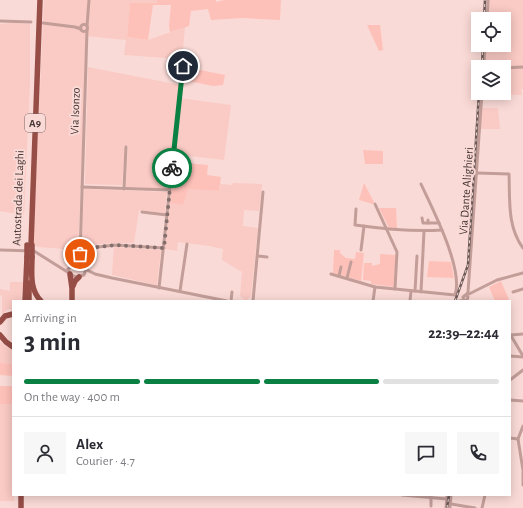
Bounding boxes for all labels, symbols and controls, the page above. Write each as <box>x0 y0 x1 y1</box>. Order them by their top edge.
map controls <box>471 12 511 100</box>
button: locate <box>471 12 511 52</box>
pin <box>166 49 200 83</box>
icon: home <box>172 55 194 77</box>
button: layers <box>471 60 511 100</box>
street label: Via Isonzo <box>68 87 82 135</box>
road number: A9 <box>25 114 45 132</box>
street label: Via Dante Alighieri <box>457 147 475 235</box>
courier <box>152 148 192 188</box>
street label: Autostrada dei Laghi <box>10 150 26 246</box>
icon: bike <box>161 157 183 179</box>
pin <box>63 237 97 271</box>
icon: bag <box>69 243 91 265</box>
text: Arriving in <box>24 312 77 325</box>
text: 22:39–22:44 <box>428 326 499 341</box>
text: 3 min <box>24 329 81 355</box>
text: On the way · 400 m <box>24 391 120 404</box>
button: person <box>24 432 66 474</box>
button: chat <box>405 432 447 474</box>
button: phone <box>457 432 499 474</box>
text: Alex <box>76 437 103 452</box>
text: Courier · 4.7 <box>76 455 135 468</box>

